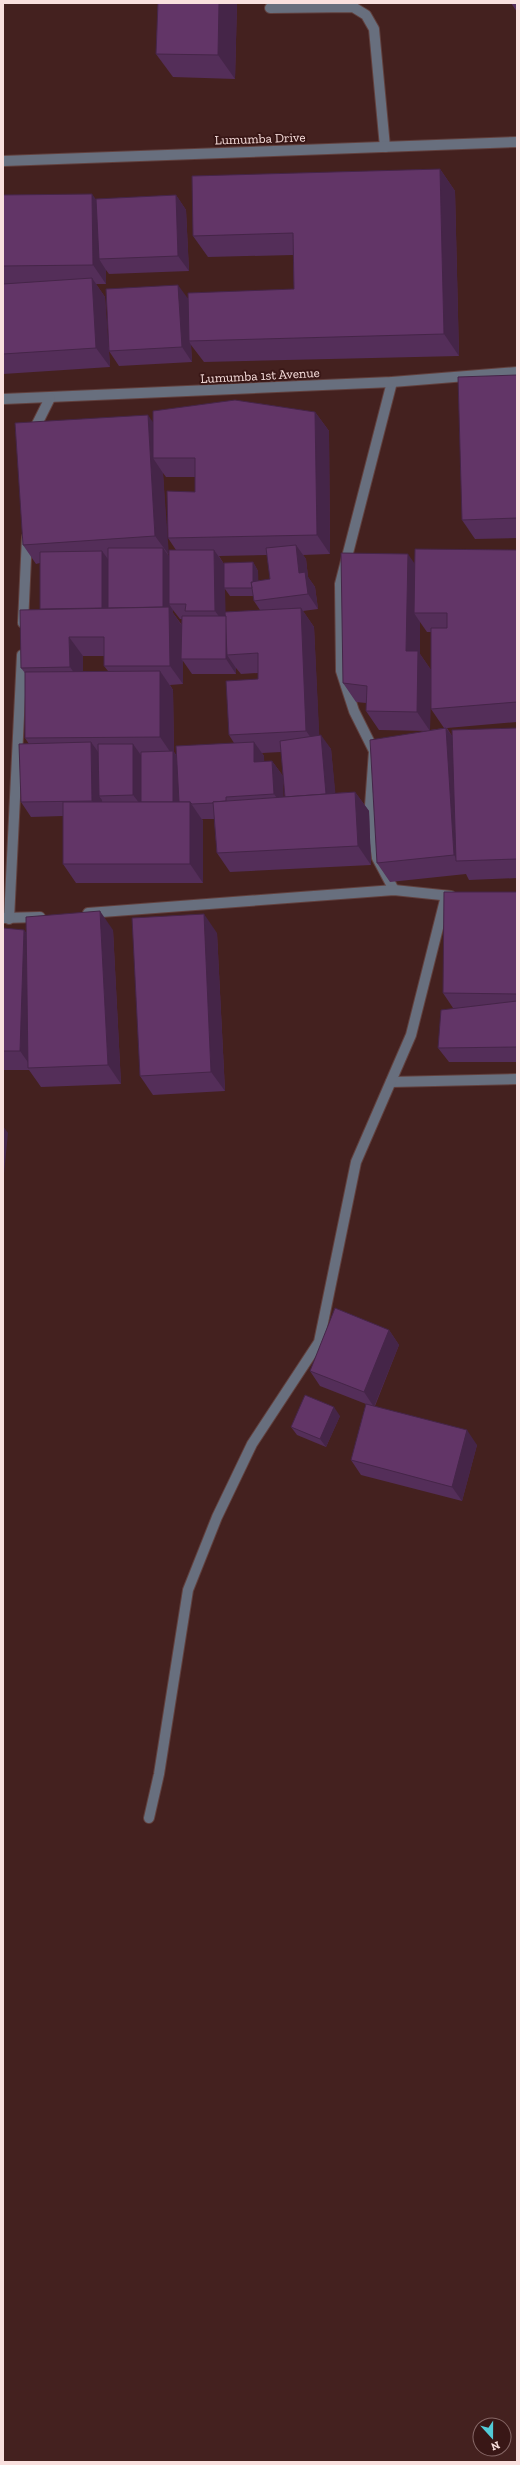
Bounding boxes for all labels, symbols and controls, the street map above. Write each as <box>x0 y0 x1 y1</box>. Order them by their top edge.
street label: Lumumba Drive <box>214 129 306 148</box>
street label: Lumumba 1st Avenue <box>200 365 320 386</box>
north arrow <box>472 2417 512 2457</box>
text: N <box>489 2438 502 2454</box>

